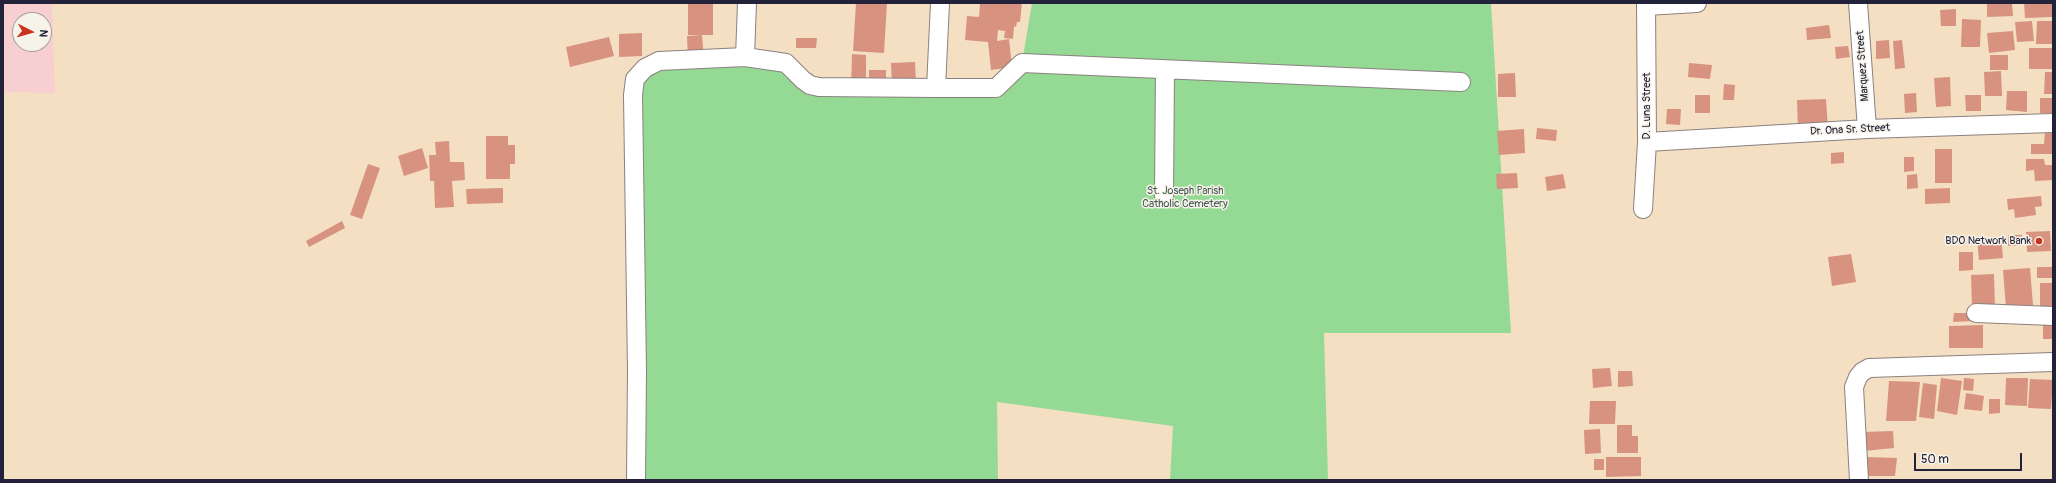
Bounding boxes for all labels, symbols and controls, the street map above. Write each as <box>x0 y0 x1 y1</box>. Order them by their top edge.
north arrow <box>12 12 52 52</box>
text: N <box>37 29 50 38</box>
street label: Marquez Street <box>1854 30 1872 102</box>
street label: D. Luna Street <box>1640 73 1654 139</box>
street label: Dr. Ona Sr. Street <box>1810 121 1890 139</box>
park label: St. Joseph Parish Catholic Cemetery <box>1142 184 1228 210</box>
place label: BDO Network Bank <box>1945 234 2031 248</box>
marker: BDO Network Bank <box>2034 236 2044 246</box>
scale bar <box>1916 445 2024 471</box>
text: 50 m <box>1921 452 1949 467</box>

